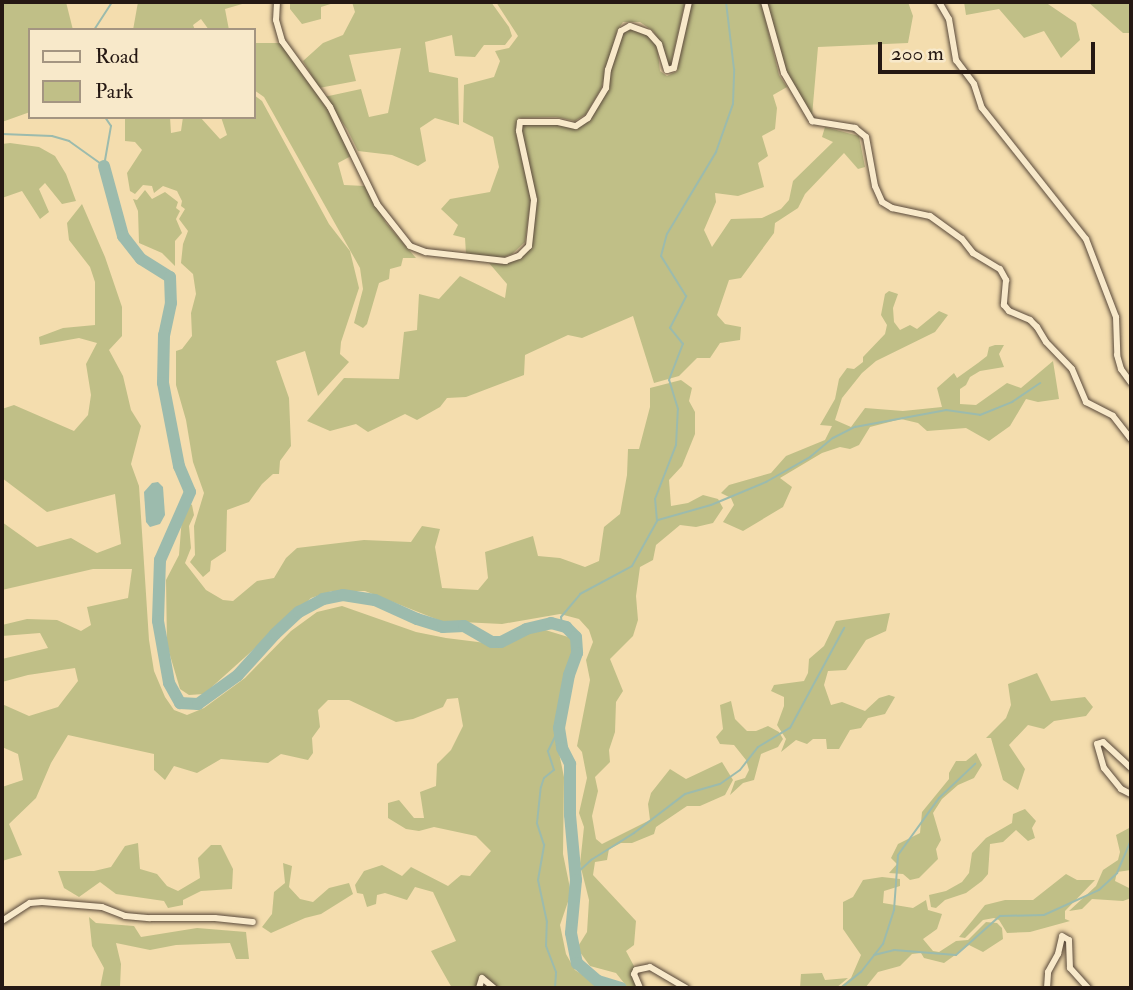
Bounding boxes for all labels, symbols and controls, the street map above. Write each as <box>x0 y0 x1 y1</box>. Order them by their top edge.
legend <box>28 28 256 119</box>
scale bar <box>881 28 1098 72</box>
text: 200 m <box>891 40 944 67</box>
text: Road <box>95 43 139 70</box>
text: Park <box>95 78 133 105</box>

